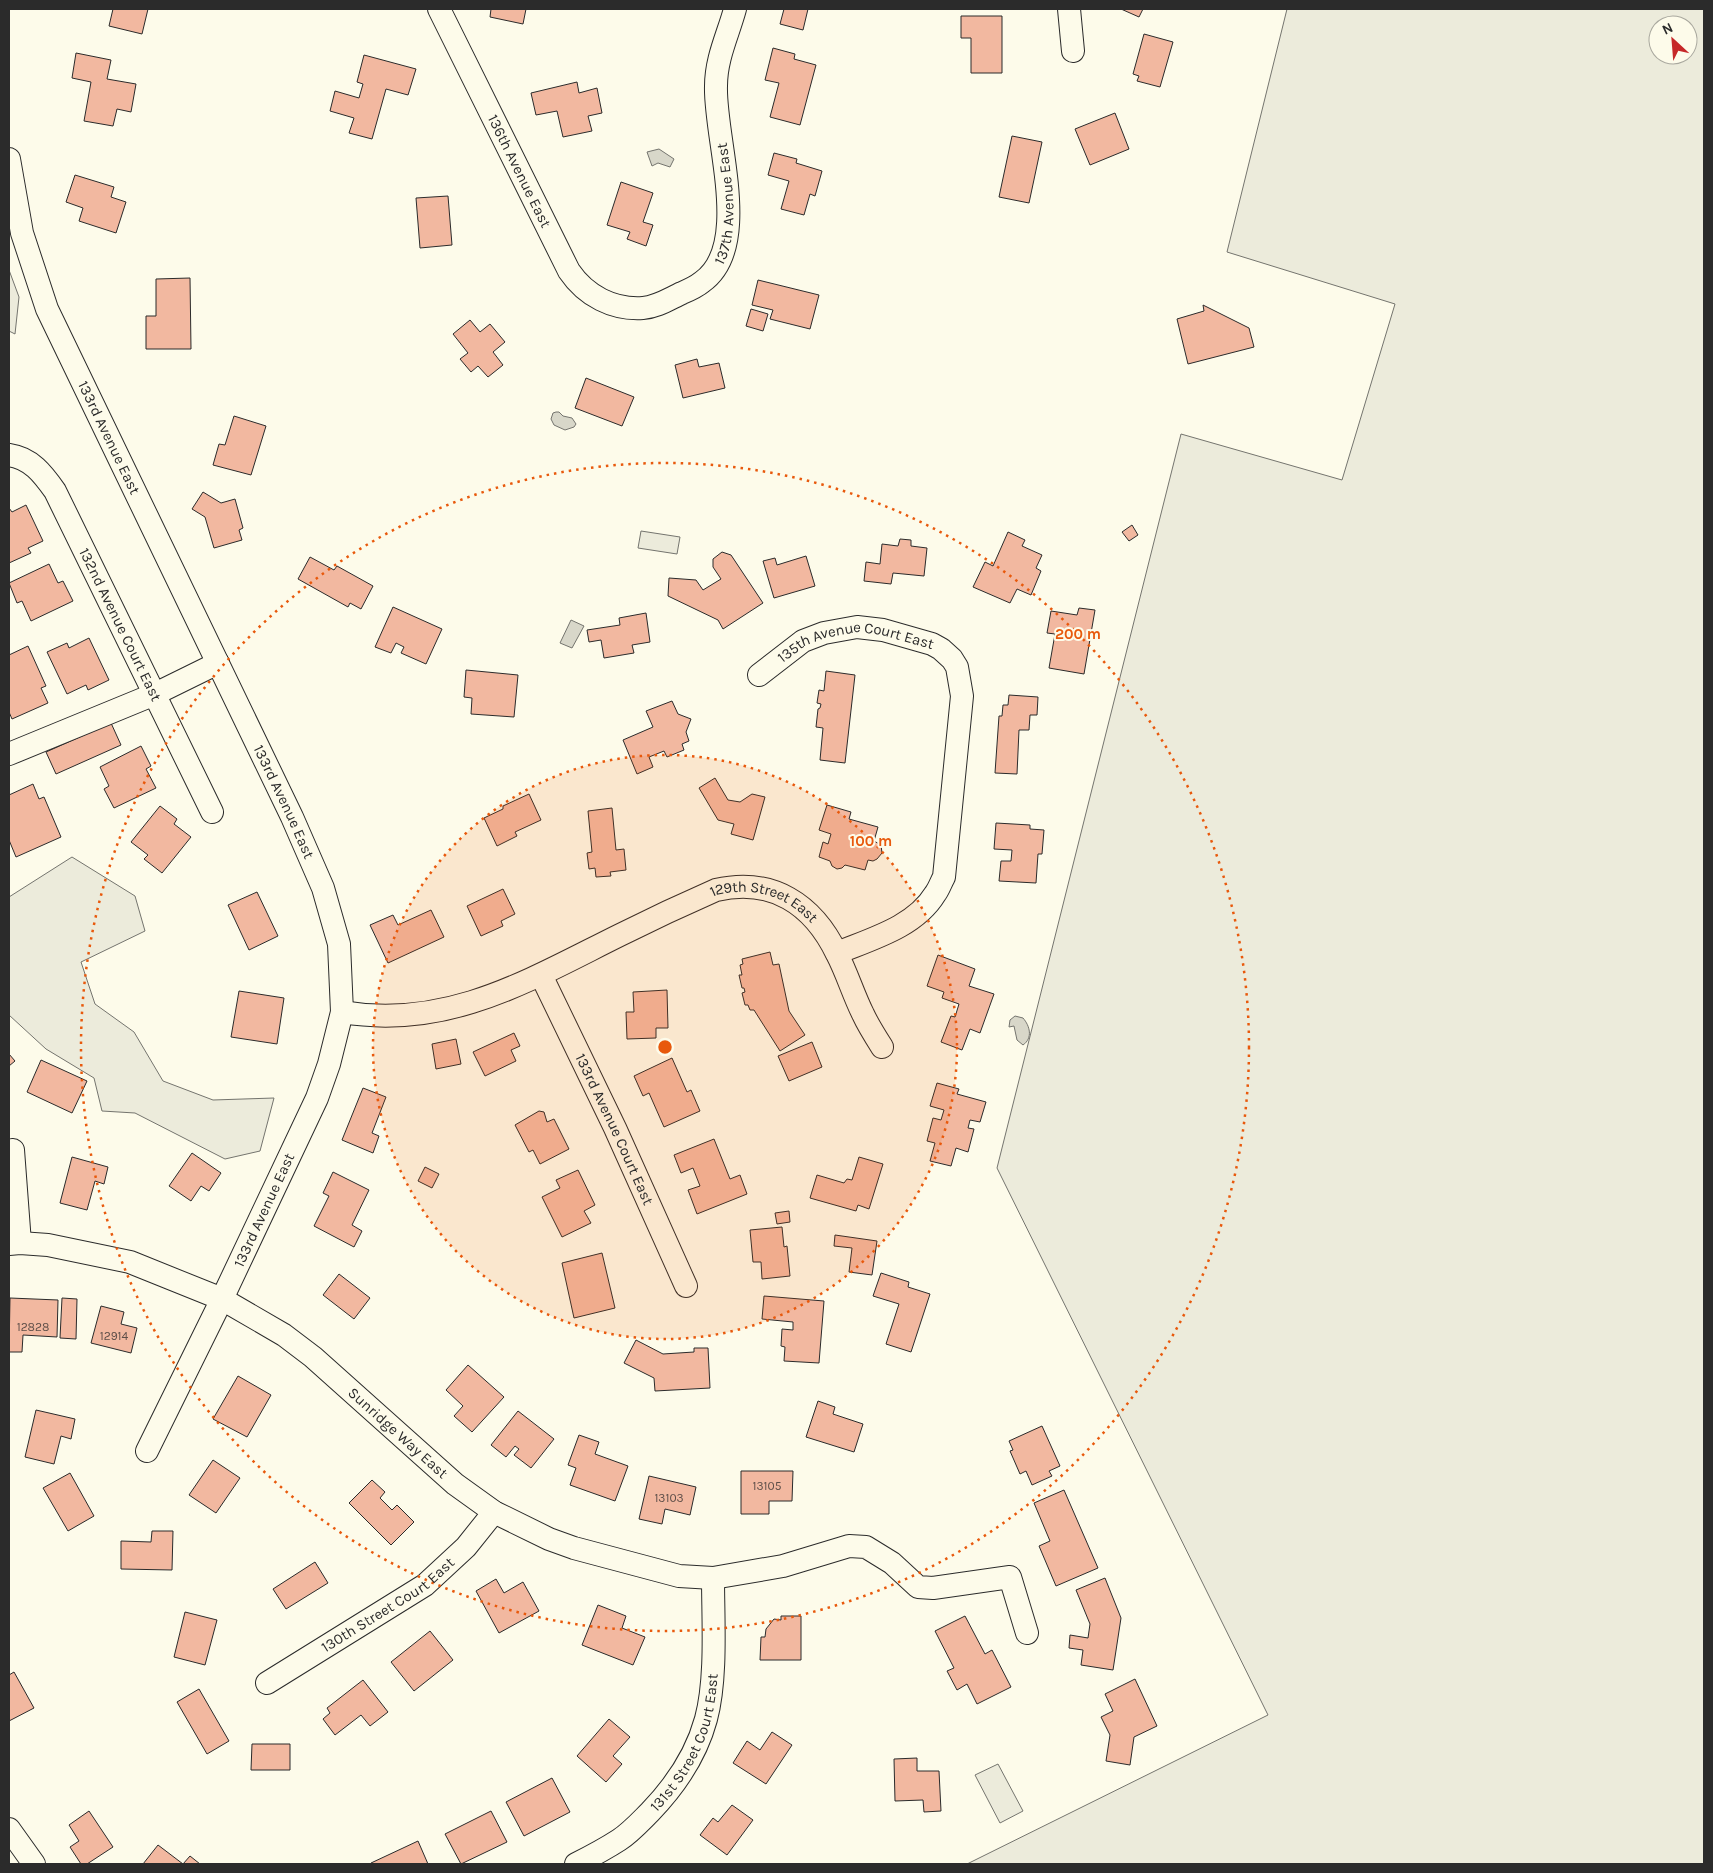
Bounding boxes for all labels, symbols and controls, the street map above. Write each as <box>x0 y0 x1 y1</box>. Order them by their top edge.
north arrow <box>1648 15 1698 65</box>
text: N <box>1659 19 1676 39</box>
street label: 136th Avenue East <box>484 112 555 231</box>
street label: 137th Avenue East <box>710 141 737 268</box>
street label: 133rd Avenue East <box>74 378 144 498</box>
street label: 132nd Avenue Court East <box>75 545 166 704</box>
street label: 135th Avenue Court East <box>774 618 936 667</box>
text: 200 m <box>1055 625 1101 643</box>
street label: 133rd Avenue East <box>250 742 318 862</box>
text: 100 m <box>850 832 892 850</box>
street label: 129th Street East <box>707 878 822 927</box>
centre of rings <box>656 1038 674 1056</box>
street label: 133rd Avenue Court East <box>571 1051 658 1208</box>
street label: 133rd Avenue East <box>230 1150 298 1270</box>
house number: 12828 <box>17 1320 49 1334</box>
house number: 12914 <box>100 1329 129 1343</box>
street label: Sunridge Way East <box>344 1384 452 1482</box>
house number: 13105 <box>753 1479 782 1493</box>
house number: 13103 <box>654 1491 684 1505</box>
street label: 130th Street Court East <box>318 1553 458 1656</box>
street label: 131st Street Court East <box>646 1672 722 1815</box>

